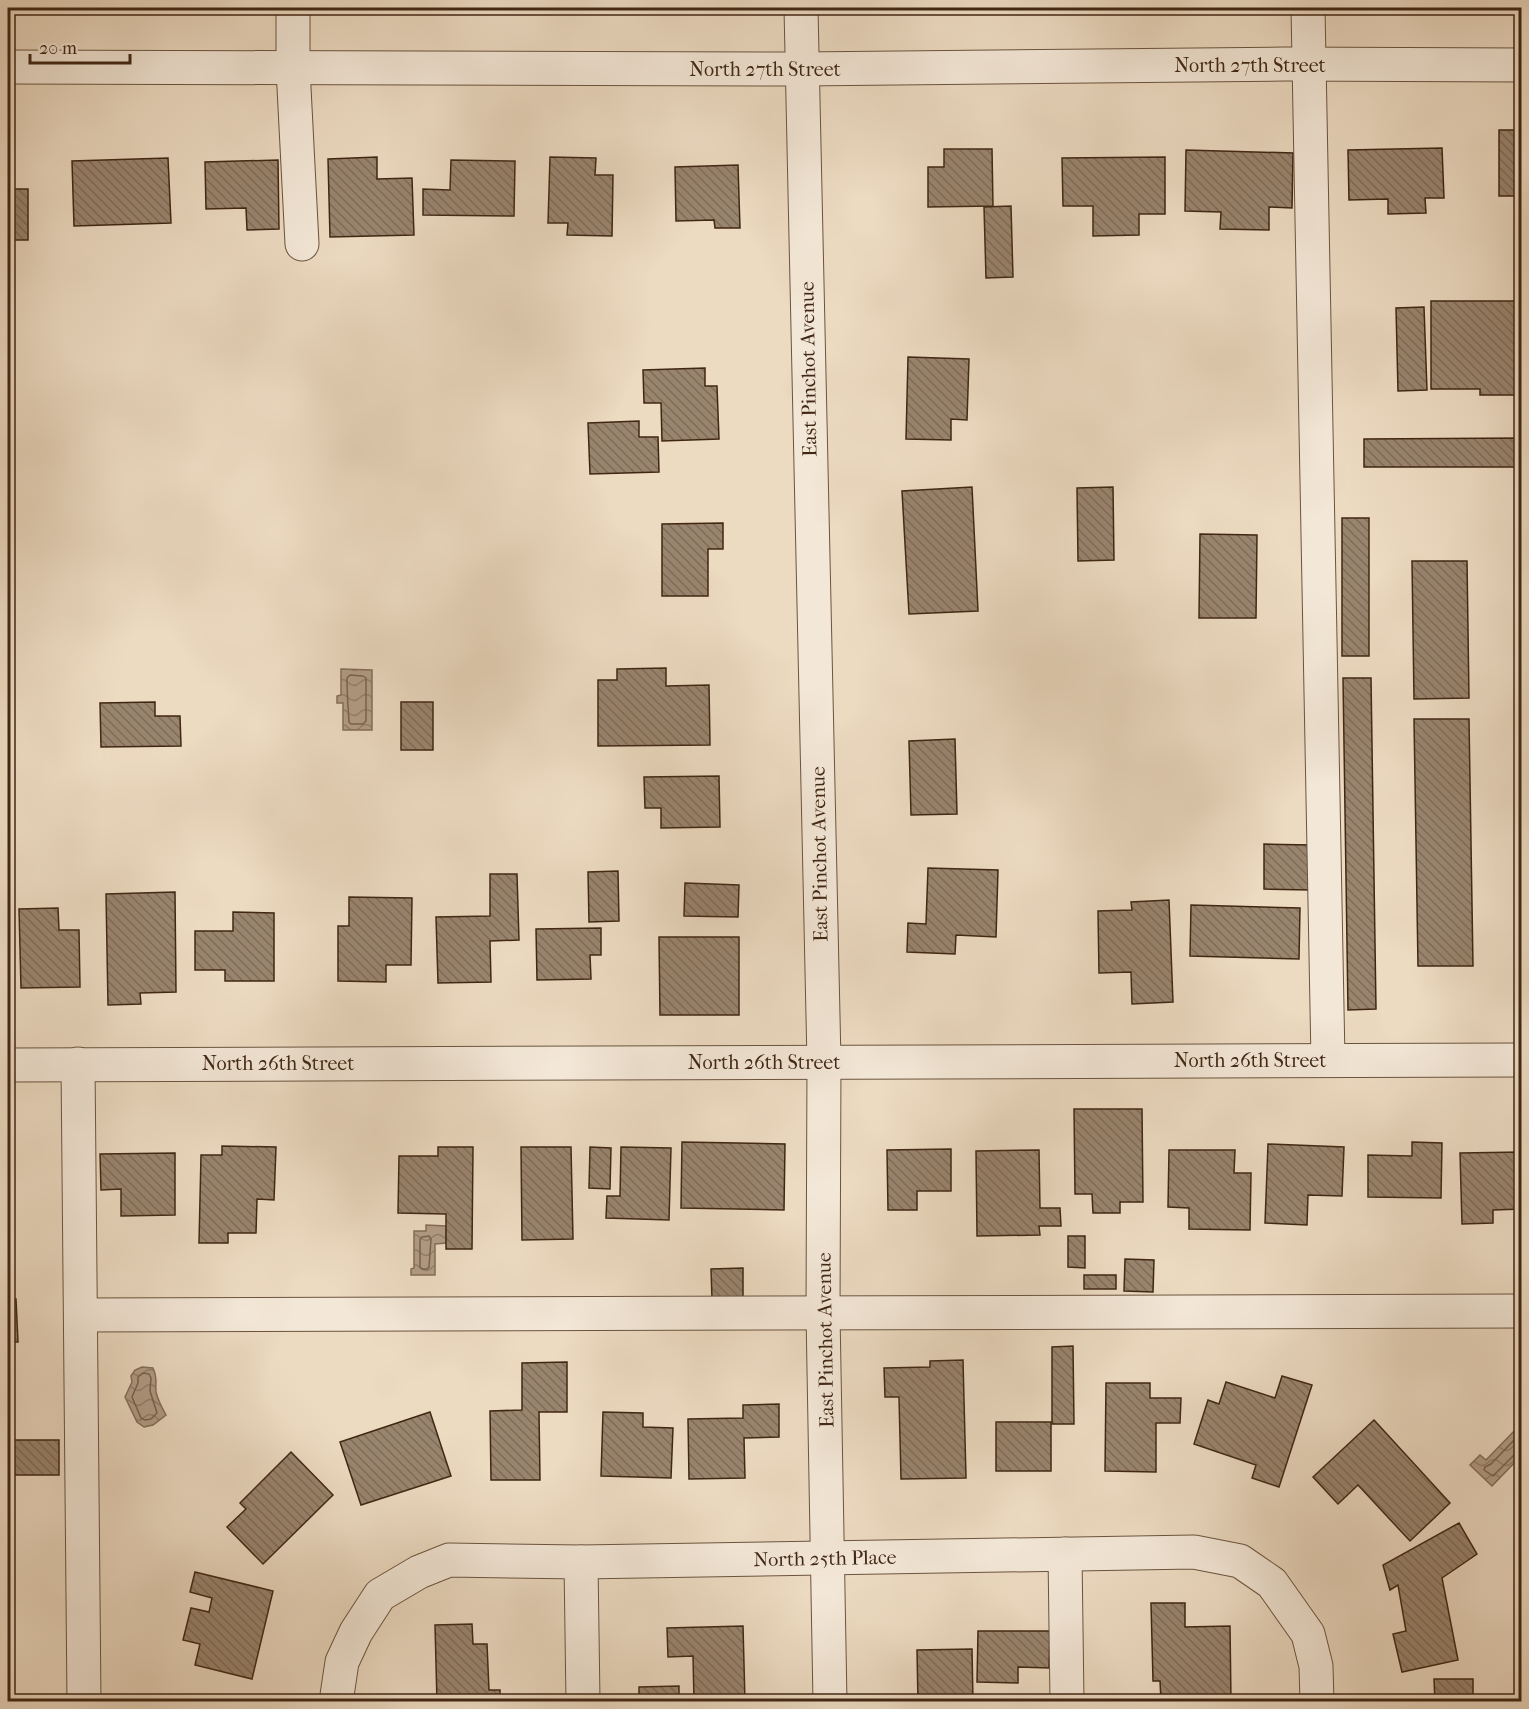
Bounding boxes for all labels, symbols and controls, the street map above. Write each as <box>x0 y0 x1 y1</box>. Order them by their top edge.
scale bar <box>30 27 130 65</box>
text: 20 m <box>39 38 77 59</box>
street label: North 27th Street <box>1174 54 1326 77</box>
street label: North 27th Street <box>689 58 841 81</box>
street label: East Pinchot Avenue <box>795 281 822 457</box>
street label: East Pinchot Avenue <box>806 766 833 942</box>
street label: North 26th Street <box>1174 1049 1326 1072</box>
street label: North 26th Street <box>688 1051 840 1074</box>
street label: North 26th Street <box>202 1052 354 1075</box>
street label: East Pinchot Avenue <box>812 1252 839 1428</box>
street label: North 25th Place <box>753 1546 897 1571</box>

